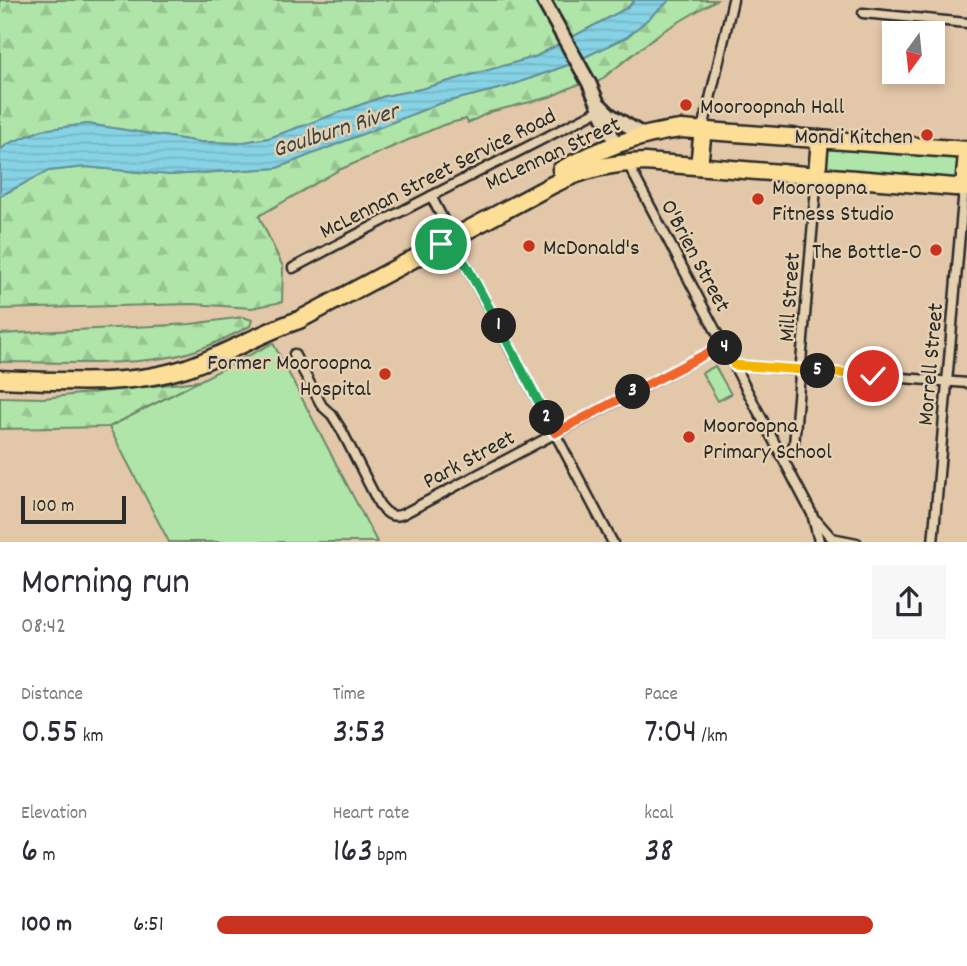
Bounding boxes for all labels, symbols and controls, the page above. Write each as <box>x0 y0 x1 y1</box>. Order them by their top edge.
north arrow <box>882 21 945 84</box>
map controls <box>882 21 945 84</box>
place label: Mooroopnah Hall <box>700 92 845 125</box>
water label: Goulburn River <box>269 95 406 168</box>
marker: Mooroopnah Hall <box>678 97 694 113</box>
street label: McLennan Street Service Road <box>315 101 563 249</box>
street label: McLennan Street <box>480 109 627 201</box>
place label: Mondi Kitchen <box>795 122 913 155</box>
marker: Mondi Kitchen <box>919 127 935 143</box>
place label: Mooroopna Fitness Studio <box>772 173 894 232</box>
marker: Mooroopna Fitness Studio <box>750 191 766 207</box>
street label: O'Brien Street <box>650 194 737 319</box>
pin <box>411 214 471 274</box>
icon: arrive <box>422 225 460 263</box>
place label: McDonald's <box>543 233 640 266</box>
place label: The Bottle-O <box>812 237 922 270</box>
marker: McDonald's <box>521 238 537 254</box>
marker: The Bottle-O <box>928 242 944 258</box>
street label: Mill Street <box>772 251 811 343</box>
street label: Morrell Street <box>911 302 954 427</box>
pin: 1 <box>482 308 516 344</box>
text: 1 <box>496 312 501 339</box>
pin: 4 <box>708 330 742 366</box>
text: 4 <box>721 334 728 361</box>
pin <box>843 346 903 406</box>
place label: Former Mooroopna Hospital <box>207 348 372 407</box>
pin: 5 <box>800 354 836 388</box>
text: 5 <box>813 357 822 384</box>
icon: check <box>854 357 892 395</box>
marker: Former Mooroopna Hospital <box>377 366 393 382</box>
pin: 3 <box>616 374 650 410</box>
text: 3 <box>628 378 637 405</box>
pin: 2 <box>530 400 564 436</box>
text: 2 <box>542 404 551 431</box>
place label: Mooroopna Primary School <box>703 411 832 470</box>
street label: Park Street <box>418 423 522 499</box>
marker: Mooroopna Primary School <box>681 429 697 445</box>
scale bar <box>21 494 126 525</box>
text: 100 m <box>32 494 74 521</box>
text: Morning run <box>21 557 190 612</box>
button: share <box>872 565 946 639</box>
text: 08:42 <box>21 611 66 644</box>
text: Distance <box>21 682 83 709</box>
text: Time <box>333 682 365 709</box>
text: Pace <box>644 682 678 709</box>
text: 0.55 <box>21 709 78 759</box>
text: 3:53 <box>333 709 386 759</box>
text: 7:04 <box>644 709 697 759</box>
text: km <box>78 724 104 751</box>
text: /km <box>697 724 728 751</box>
text: Elevation <box>21 801 87 828</box>
text: Heart rate <box>333 801 409 828</box>
text: kcal <box>644 801 673 828</box>
text: 6 <box>21 828 38 878</box>
text: 163 <box>333 828 373 878</box>
text: 38 <box>644 828 674 878</box>
text: m <box>38 843 56 870</box>
text: bpm <box>373 843 407 870</box>
text: 100 m <box>21 909 72 942</box>
text: 6:51 <box>133 909 164 942</box>

